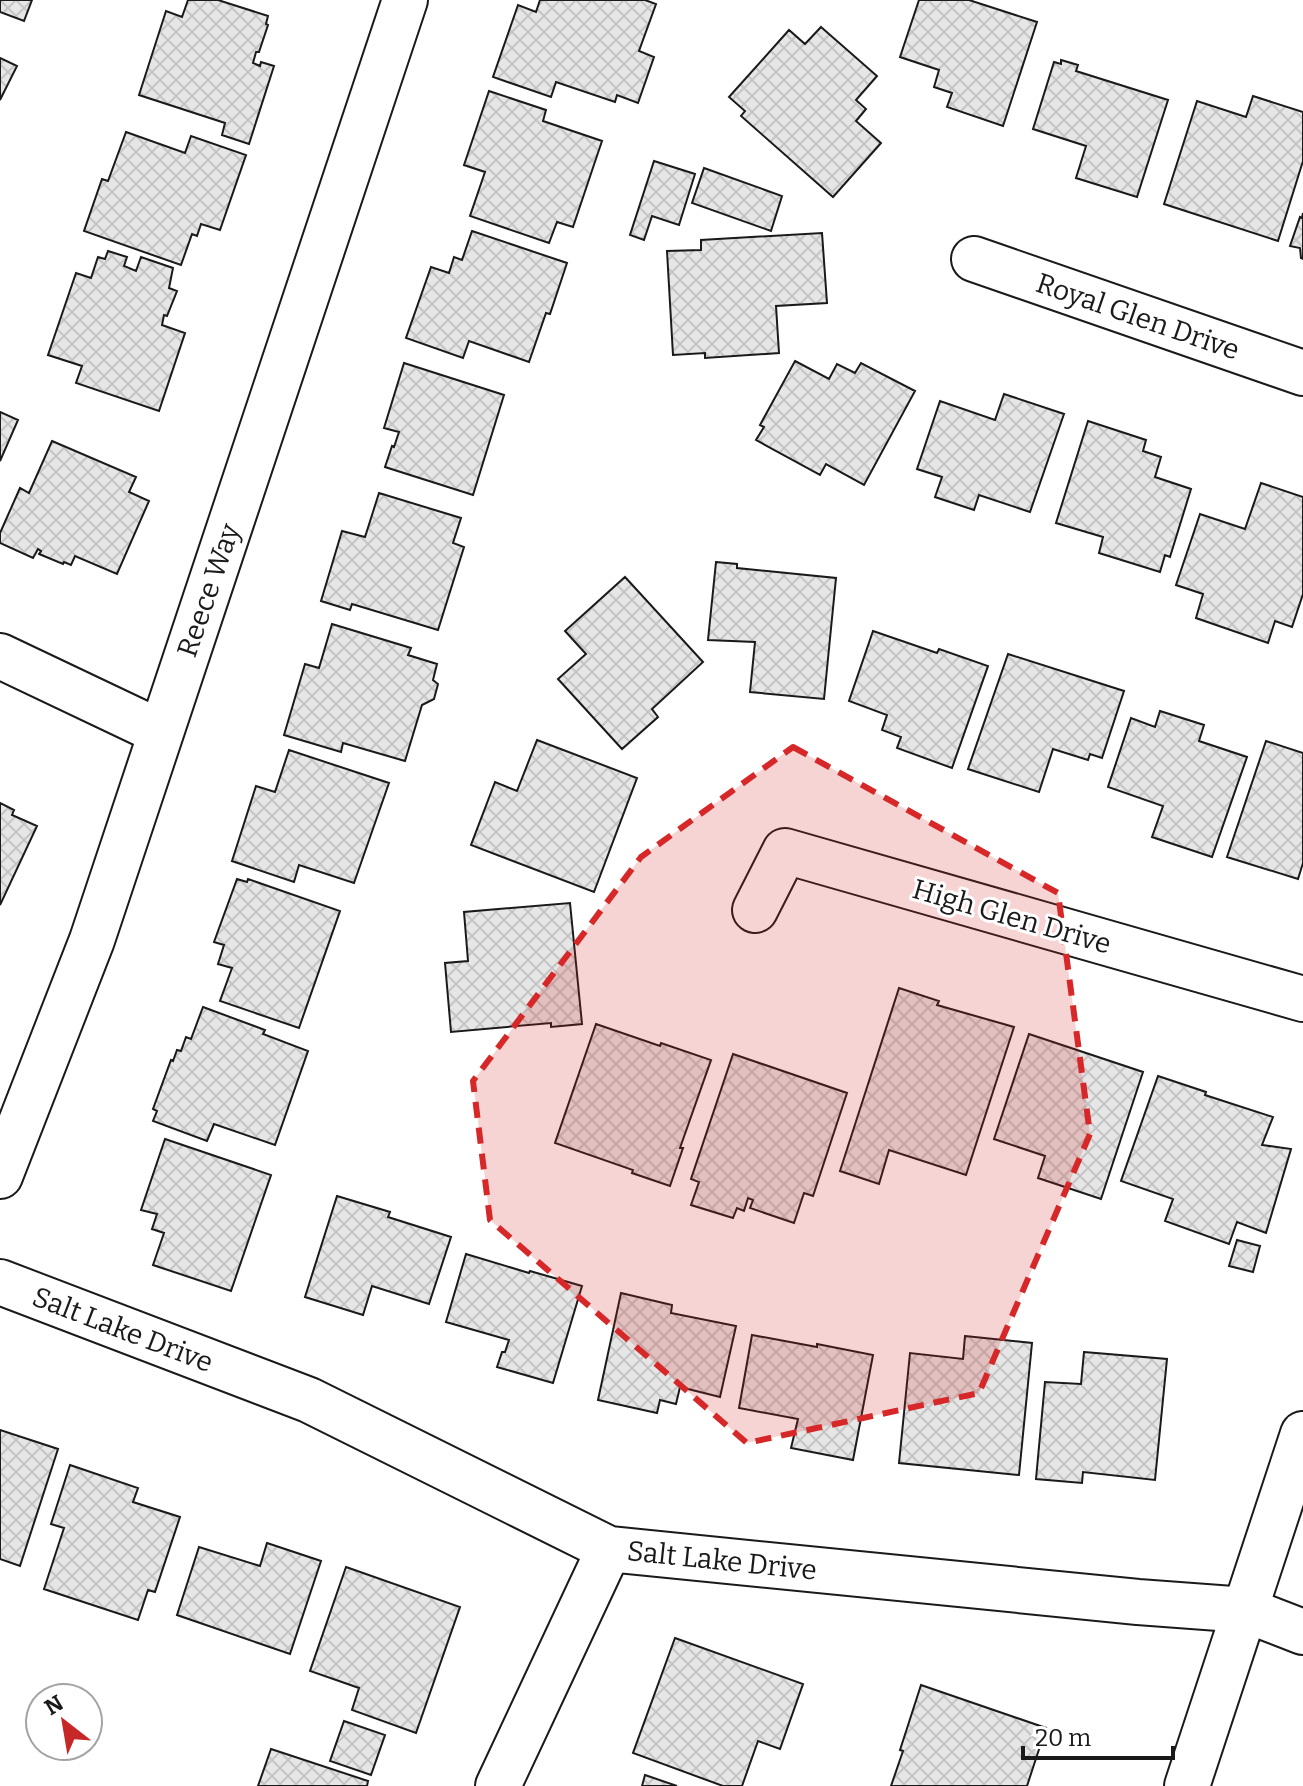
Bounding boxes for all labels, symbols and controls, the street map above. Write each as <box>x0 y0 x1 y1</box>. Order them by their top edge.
street label: Royal Glen Drive <box>1032 266 1244 367</box>
street label: Reece Way <box>170 519 247 661</box>
street label: High Glen Drive <box>909 872 1115 961</box>
street label: Salt Lake Drive <box>28 1280 218 1379</box>
street label: Salt Lake Drive <box>625 1534 818 1587</box>
north arrow <box>24 1682 104 1762</box>
text: N <box>40 1689 68 1721</box>
scale bar <box>1023 1710 1173 1760</box>
text: 20 m <box>1035 1724 1091 1752</box>

